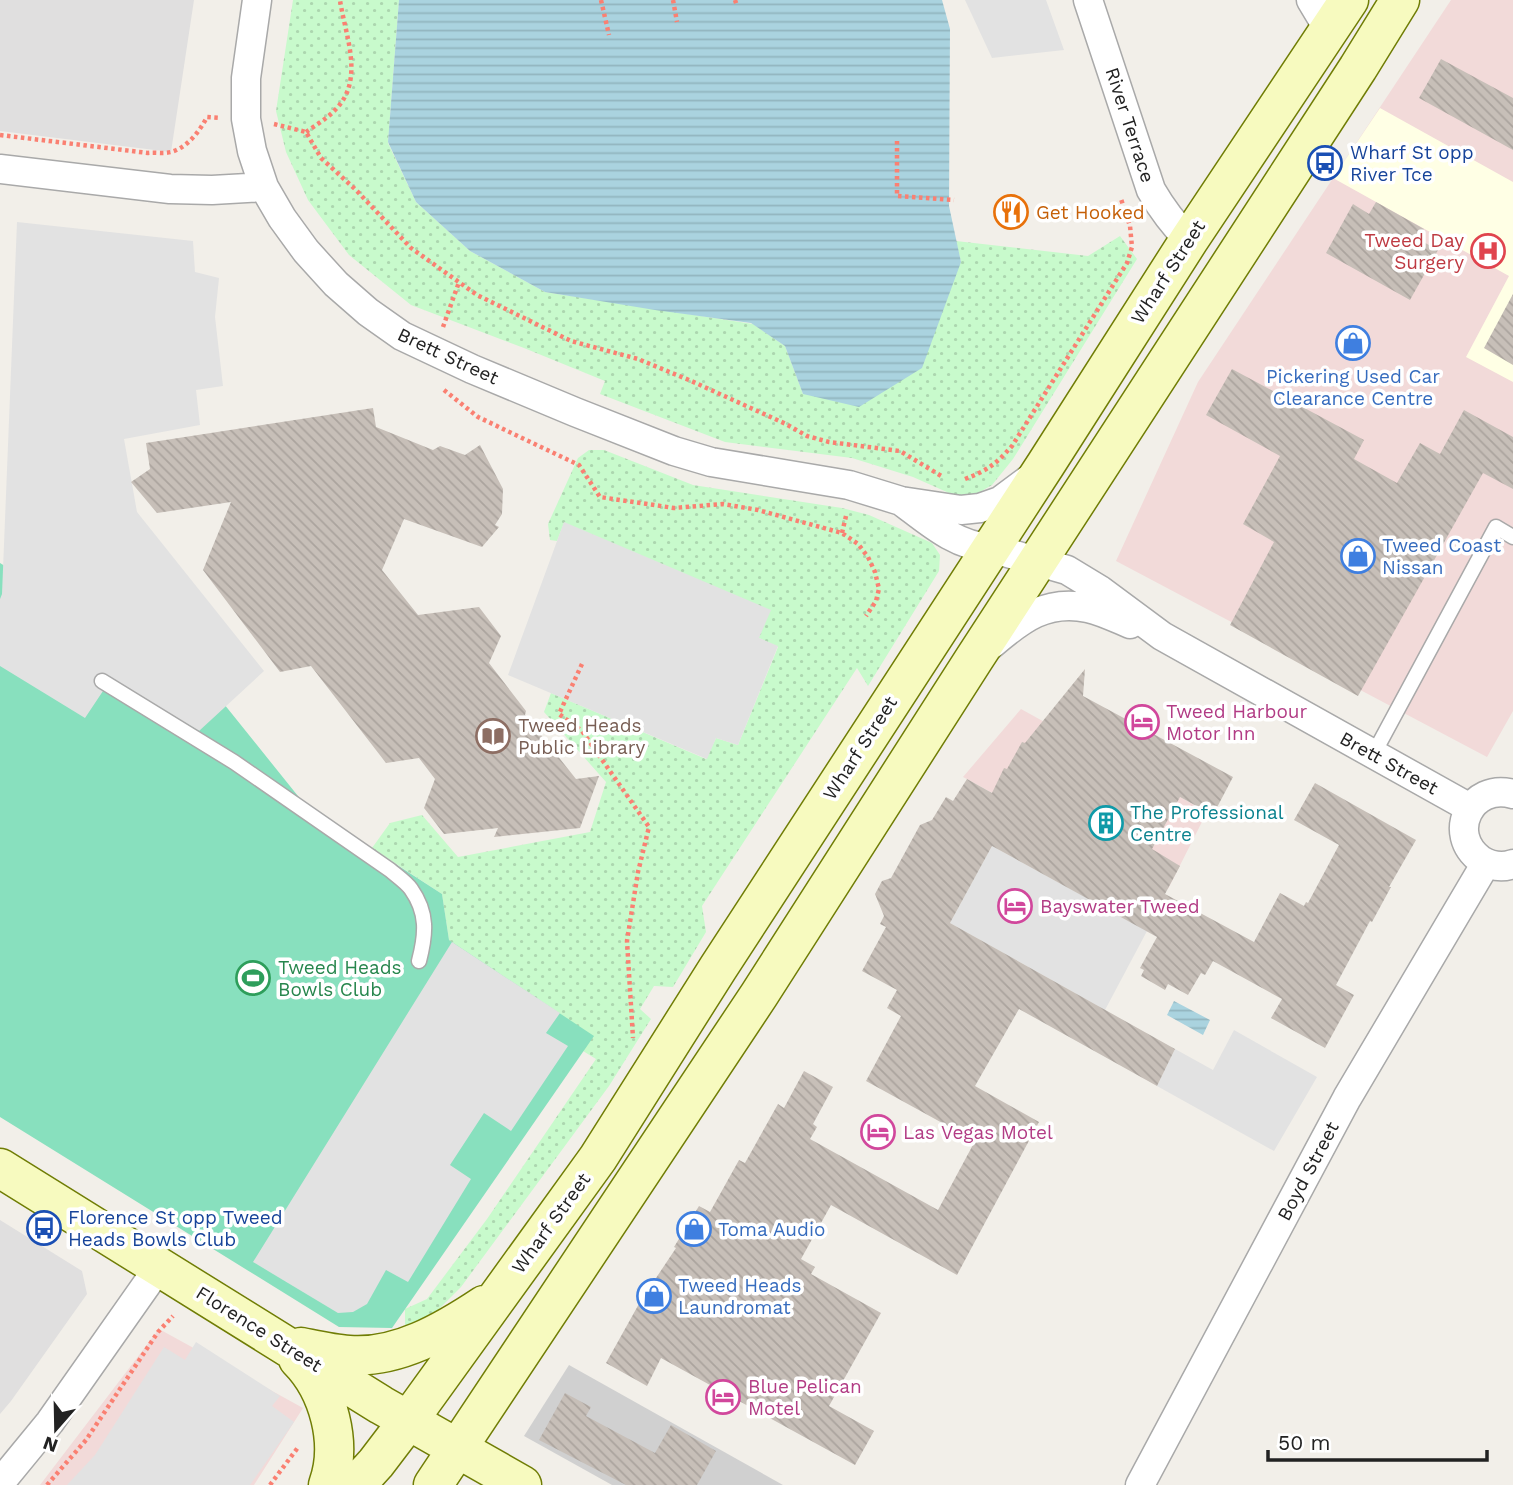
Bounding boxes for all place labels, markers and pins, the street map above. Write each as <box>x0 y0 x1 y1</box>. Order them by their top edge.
place label: Wharf St opp River Tce <box>1350 141 1474 186</box>
bus stop icon: Wharf St opp River Tce <box>1306 144 1344 182</box>
restaurant icon: Get Hooked <box>992 193 1030 231</box>
place label: Get Hooked <box>1036 201 1145 224</box>
place label: Tweed Day Surgery <box>1364 229 1464 274</box>
hospital icon: Tweed Day Surgery <box>1469 232 1507 270</box>
shop icon: Pickering Used Car Clearance Centre <box>1334 324 1372 362</box>
place label: Pickering Used Car Clearance Centre <box>1266 365 1440 410</box>
place label: Tweed Coast Nissan <box>1382 534 1501 579</box>
shop icon: Tweed Coast Nissan <box>1339 537 1377 575</box>
place label: Tweed Harbour Motor Inn <box>1166 700 1308 745</box>
hotel icon: Tweed Harbour Motor Inn <box>1123 703 1161 741</box>
place label: Tweed Heads Public Library <box>518 714 646 759</box>
library icon: Tweed Heads Public Library <box>474 717 512 755</box>
place label: The Professional Centre <box>1130 801 1284 846</box>
building icon: The Professional Centre <box>1087 804 1125 842</box>
hotel icon: Bayswater Tweed <box>996 887 1034 925</box>
place label: Bayswater Tweed <box>1040 895 1200 918</box>
place label: Tweed Heads Bowls Club <box>278 956 402 1001</box>
sports icon: Tweed Heads Bowls Club <box>234 959 272 997</box>
hotel icon: Las Vegas Motel <box>859 1113 897 1151</box>
place label: Las Vegas Motel <box>903 1121 1053 1144</box>
place label: Florence St opp Tweed Heads Bowls Club <box>68 1206 283 1251</box>
bus stop icon: Florence St opp Tweed Heads Bowls Club <box>25 1209 63 1247</box>
shop icon: Toma Audio <box>675 1210 713 1248</box>
place label: Toma Audio <box>718 1218 825 1241</box>
place label: Tweed Heads Laundromat <box>678 1274 802 1319</box>
shop icon: Tweed Heads Laundromat <box>635 1277 673 1315</box>
place label: Blue Pelican Motel <box>748 1375 862 1420</box>
hotel icon: Blue Pelican Motel <box>704 1378 742 1416</box>

